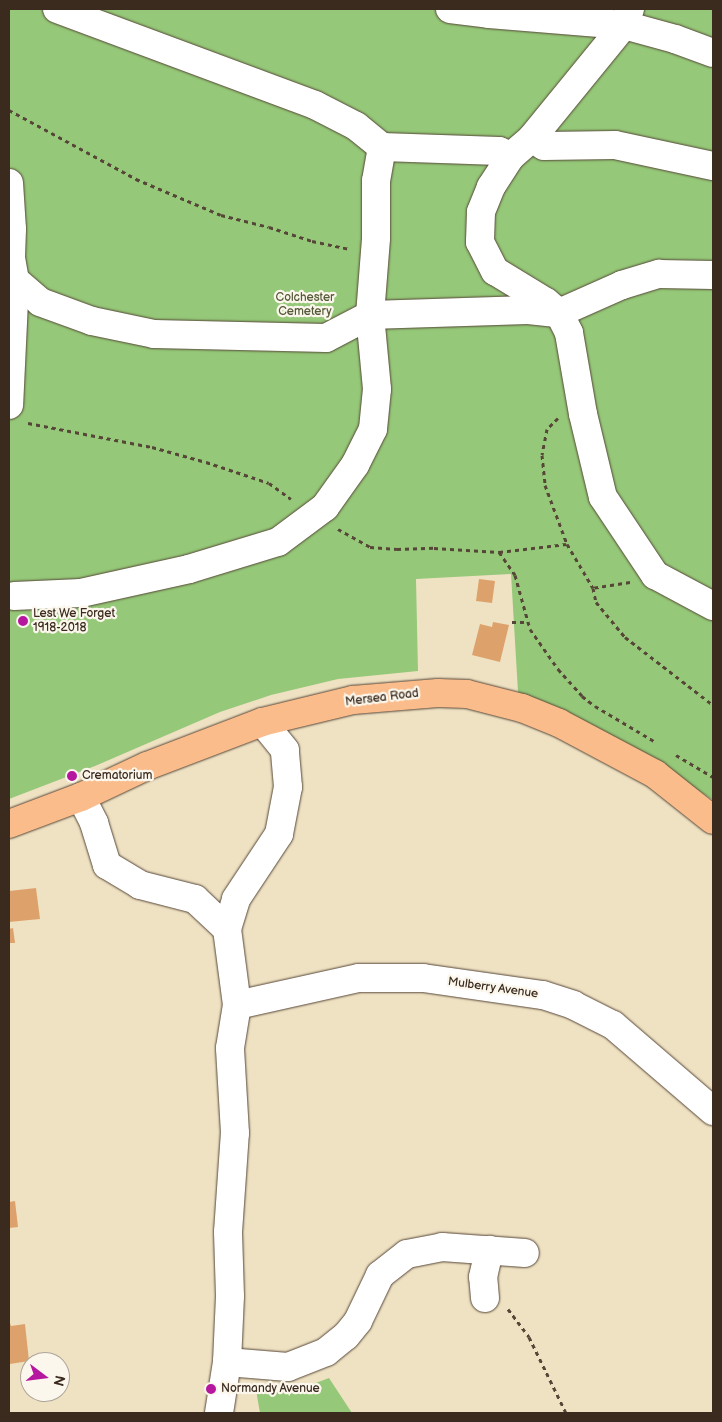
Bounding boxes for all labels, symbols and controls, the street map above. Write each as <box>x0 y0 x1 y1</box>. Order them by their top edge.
park label: Colchester Cemetery <box>276 291 334 319</box>
place label: Lest We Forget 1918-2018 <box>33 607 116 635</box>
marker: Lest We Forget 1918-2018 <box>17 615 29 627</box>
street label: Mersea Road <box>344 686 420 710</box>
place label: Crematorium <box>82 769 152 783</box>
marker: Crematorium <box>66 770 78 782</box>
street label: Mulberry Avenue <box>447 974 539 1002</box>
north arrow <box>20 1352 70 1402</box>
text: N <box>49 1373 69 1388</box>
place label: Normandy Avenue <box>221 1382 320 1396</box>
marker: Normandy Avenue <box>205 1383 217 1395</box>

